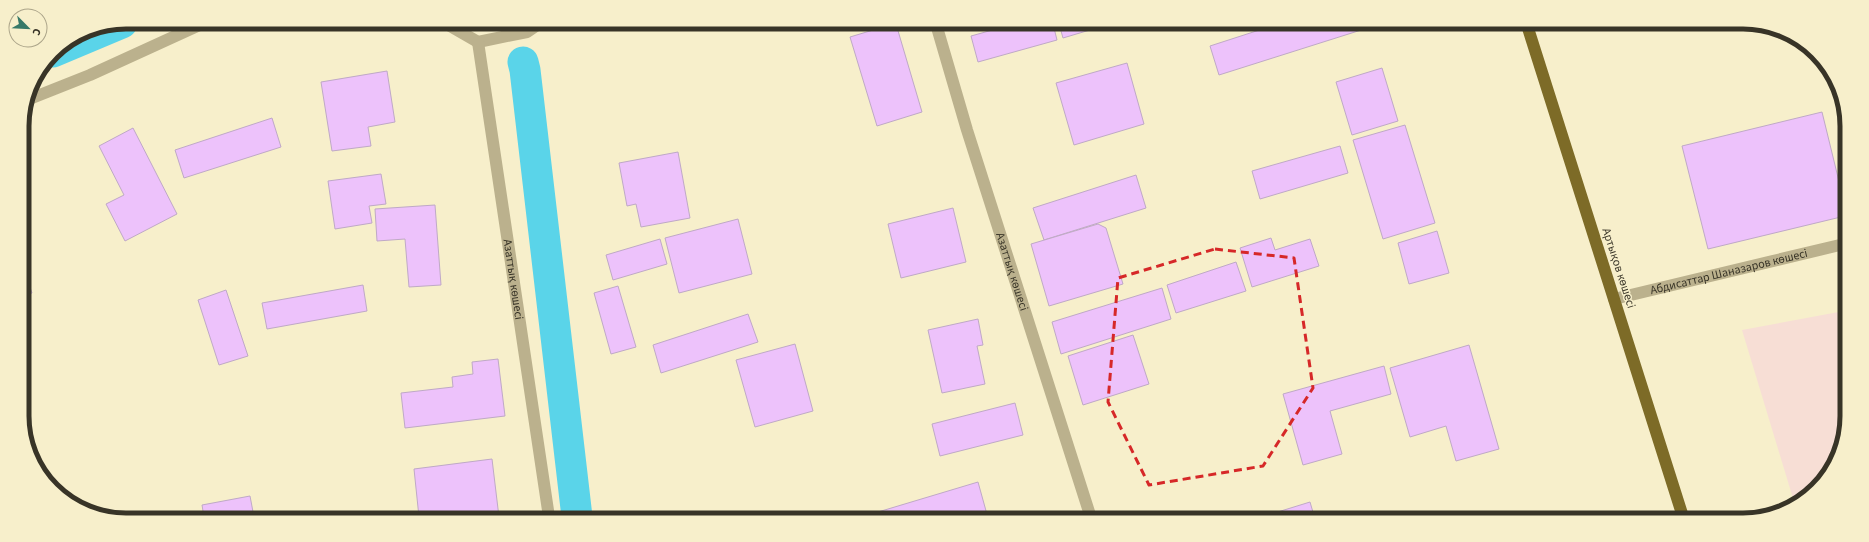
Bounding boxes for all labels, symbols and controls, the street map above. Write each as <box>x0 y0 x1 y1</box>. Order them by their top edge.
north arrow <box>8 8 48 48</box>
text: С <box>28 26 45 38</box>
street label: Артықов көшесі <box>1598 226 1640 311</box>
street label: Азаттық көшесі <box>991 230 1032 313</box>
street label: Азаттық көшесі <box>499 238 527 321</box>
street label: Абдисаттар Шаназаров көшесі <box>1648 245 1809 299</box>

